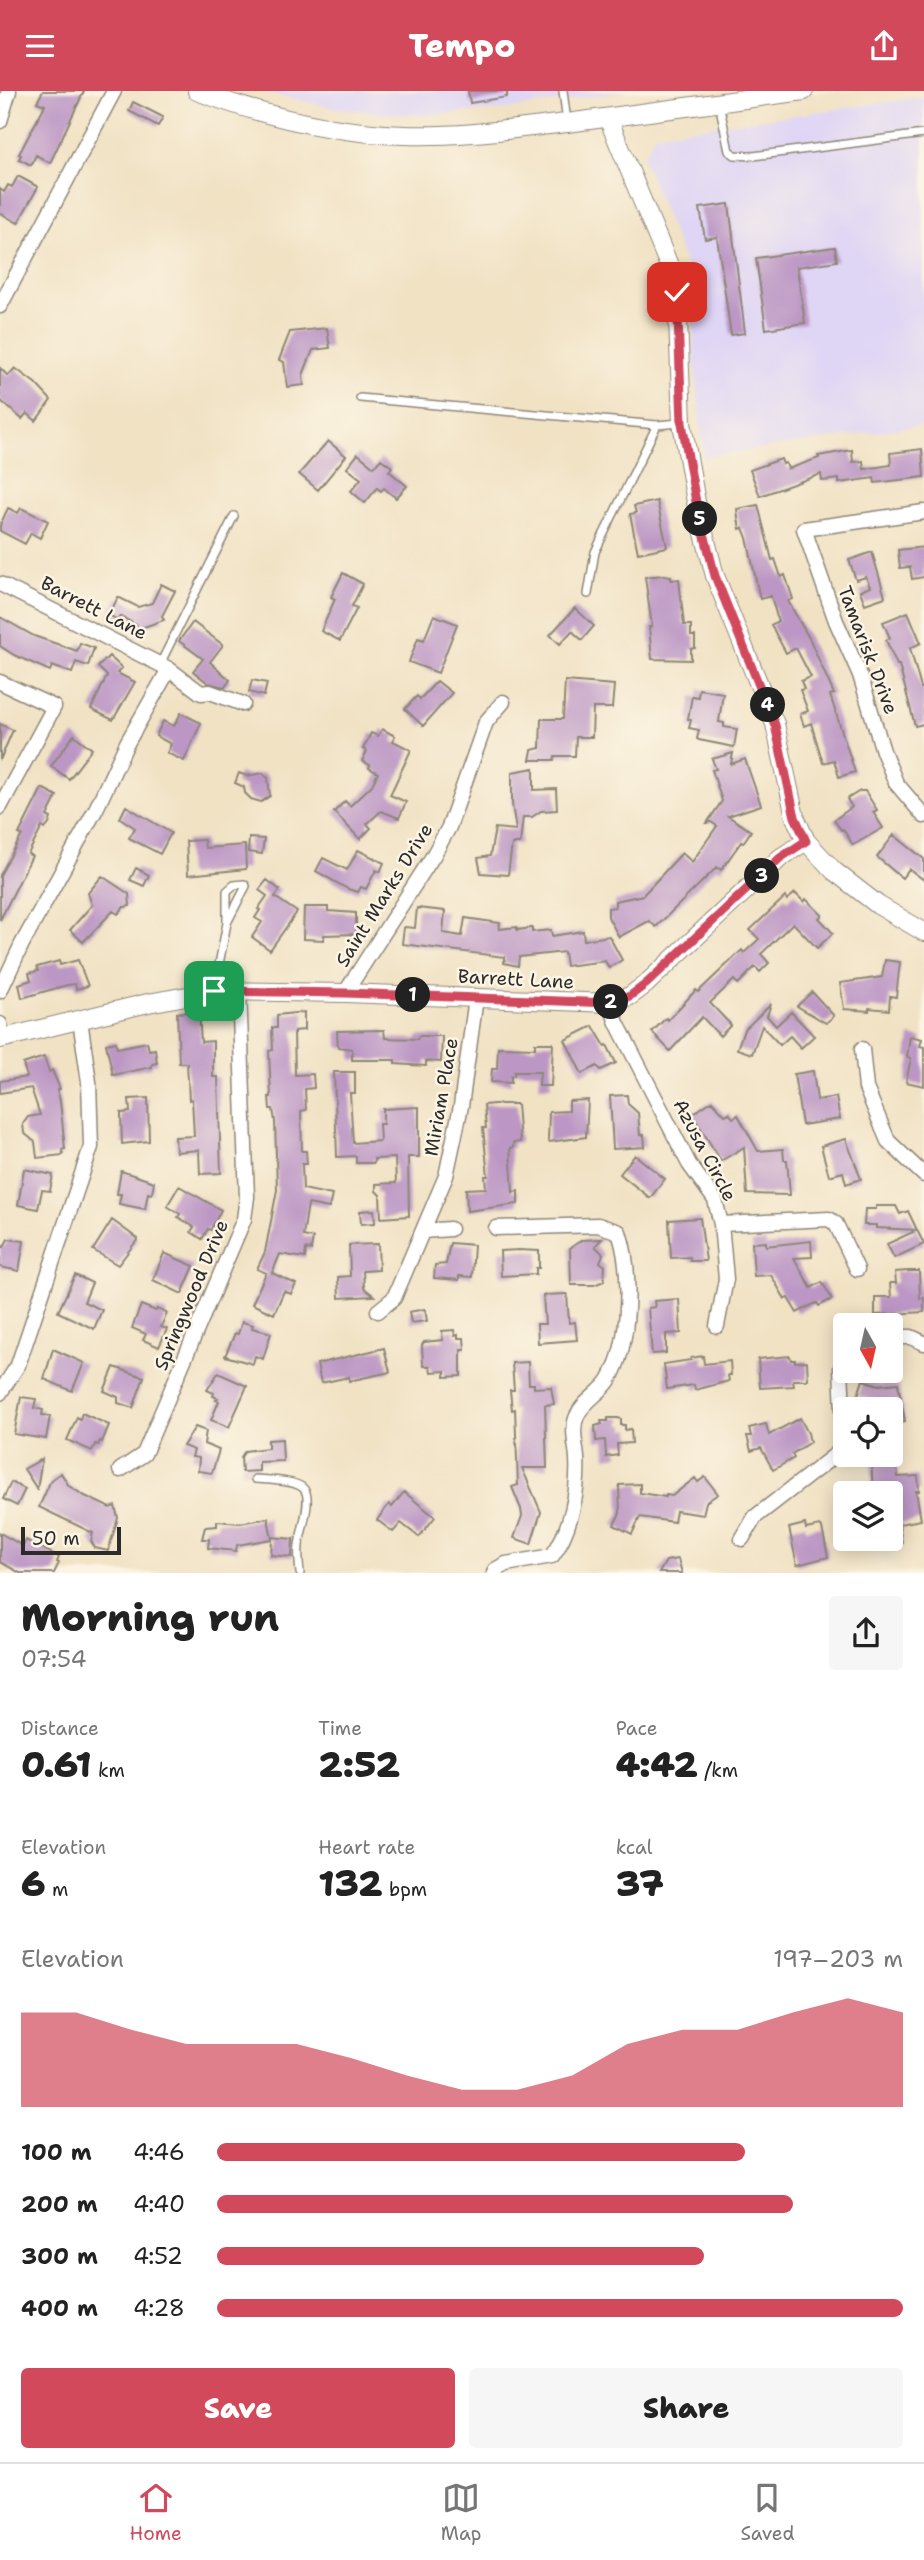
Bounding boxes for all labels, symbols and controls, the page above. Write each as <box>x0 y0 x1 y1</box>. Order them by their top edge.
text: Tempo <box>409 24 515 67</box>
icon: menu <box>21 27 59 65</box>
icon: share <box>865 27 903 65</box>
pin <box>647 262 707 322</box>
icon: check <box>658 273 696 311</box>
pin: 5 <box>682 501 718 537</box>
text: 5 <box>694 506 705 531</box>
street label: Barrett Lane <box>36 570 152 646</box>
street label: Tamarisk Drive <box>832 582 904 718</box>
pin: 4 <box>750 687 786 723</box>
text: 4 <box>761 692 774 717</box>
street label: Saint Marks Drive <box>330 819 438 971</box>
pin: 3 <box>744 859 780 893</box>
text: 3 <box>755 863 768 888</box>
pin <box>184 961 244 1021</box>
street label: Barrett Lane <box>457 963 575 995</box>
icon: arrive <box>195 972 233 1010</box>
pin: 1 <box>396 977 430 1013</box>
text: 1 <box>408 982 417 1007</box>
pin: 2 <box>594 985 628 1019</box>
text: 2 <box>604 989 617 1014</box>
street label: Miriam Place <box>418 1036 464 1158</box>
street label: Azusa Circle <box>668 1095 742 1205</box>
street label: Springwood Drive <box>148 1216 234 1374</box>
north arrow <box>833 1313 903 1383</box>
map controls <box>833 1313 903 1551</box>
button: locate <box>833 1397 903 1467</box>
button: layers <box>833 1481 903 1551</box>
scale bar <box>21 1524 121 1556</box>
text: 50 m <box>32 1526 80 1551</box>
text: Morning run <box>21 1592 279 1643</box>
button: share <box>829 1596 903 1670</box>
text: 07:54 <box>21 1644 87 1674</box>
text: Distance <box>21 1716 99 1741</box>
text: Time <box>318 1716 362 1741</box>
text: Pace <box>616 1716 657 1741</box>
text: 0.61 <box>21 1741 92 1788</box>
text: 2:52 <box>318 1741 400 1788</box>
text: 4:42 <box>616 1741 698 1788</box>
text: km <box>92 1758 125 1783</box>
text: /km <box>698 1758 738 1783</box>
text: Elevation <box>21 1835 106 1860</box>
text: Heart rate <box>318 1835 415 1860</box>
text: kcal <box>616 1835 653 1860</box>
text: 6 <box>21 1860 46 1907</box>
text: 132 <box>318 1860 382 1907</box>
text: 37 <box>616 1860 664 1907</box>
text: m <box>46 1877 68 1902</box>
text: bpm <box>382 1877 427 1902</box>
text: Elevation <box>21 1944 124 1974</box>
text: 197–203 m <box>773 1944 903 1974</box>
text: 100 m <box>21 2137 92 2167</box>
text: 4:46 <box>133 2137 185 2167</box>
text: 200 m <box>21 2189 98 2219</box>
text: 4:40 <box>133 2189 185 2219</box>
text: 300 m <box>21 2241 98 2271</box>
text: 4:52 <box>133 2241 183 2271</box>
text: 400 m <box>21 2293 98 2323</box>
text: 4:28 <box>133 2293 185 2323</box>
button: Save <box>21 2368 455 2448</box>
button: Share <box>469 2368 903 2448</box>
tab: Home <box>130 2479 182 2546</box>
tab: Map <box>441 2479 481 2546</box>
tab: Saved <box>741 2479 794 2546</box>

